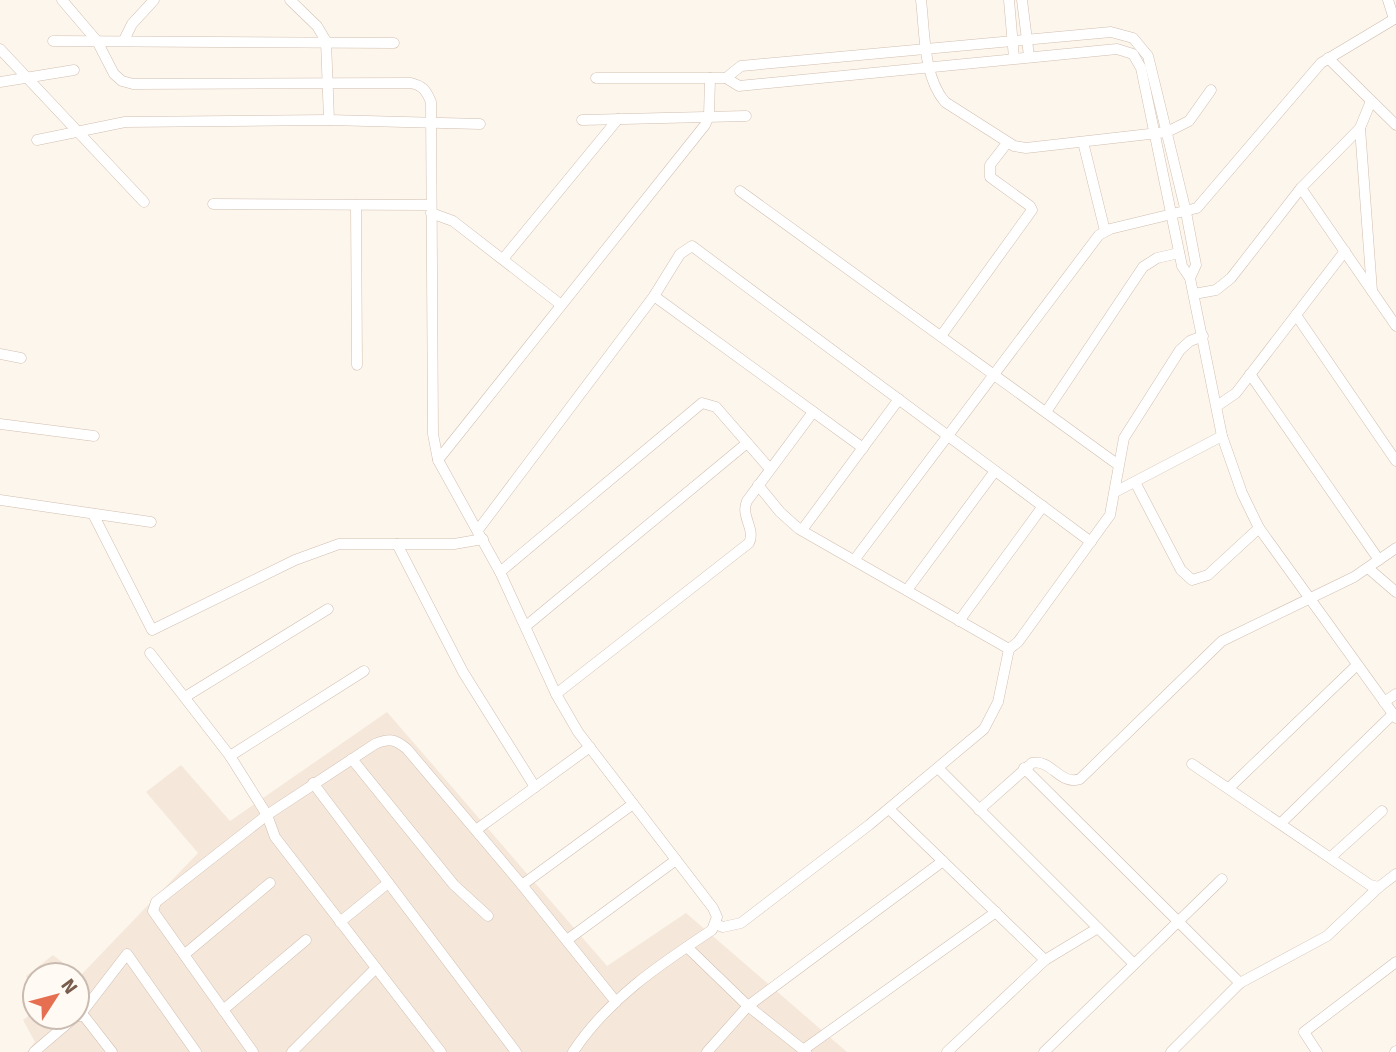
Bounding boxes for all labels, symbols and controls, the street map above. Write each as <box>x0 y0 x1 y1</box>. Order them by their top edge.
north arrow <box>21 961 91 1031</box>
text: N <box>55 974 83 999</box>

